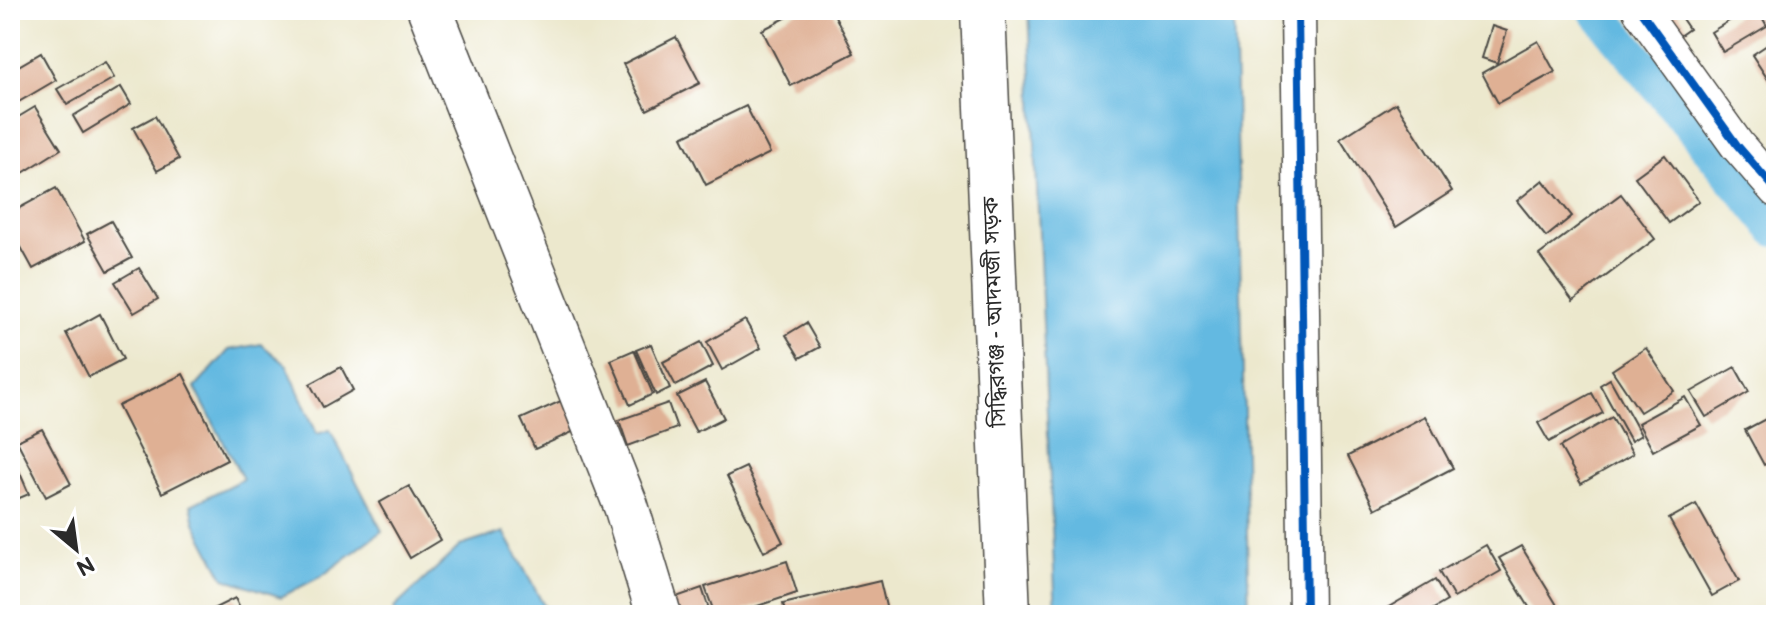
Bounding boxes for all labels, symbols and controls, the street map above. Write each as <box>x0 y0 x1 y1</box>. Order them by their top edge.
street label: সিদ্ধিরগঞ্জ - আদমজী সড়ক <box>977 196 1013 429</box>
north arrow <box>36 509 116 589</box>
text: N <box>71 549 99 581</box>

